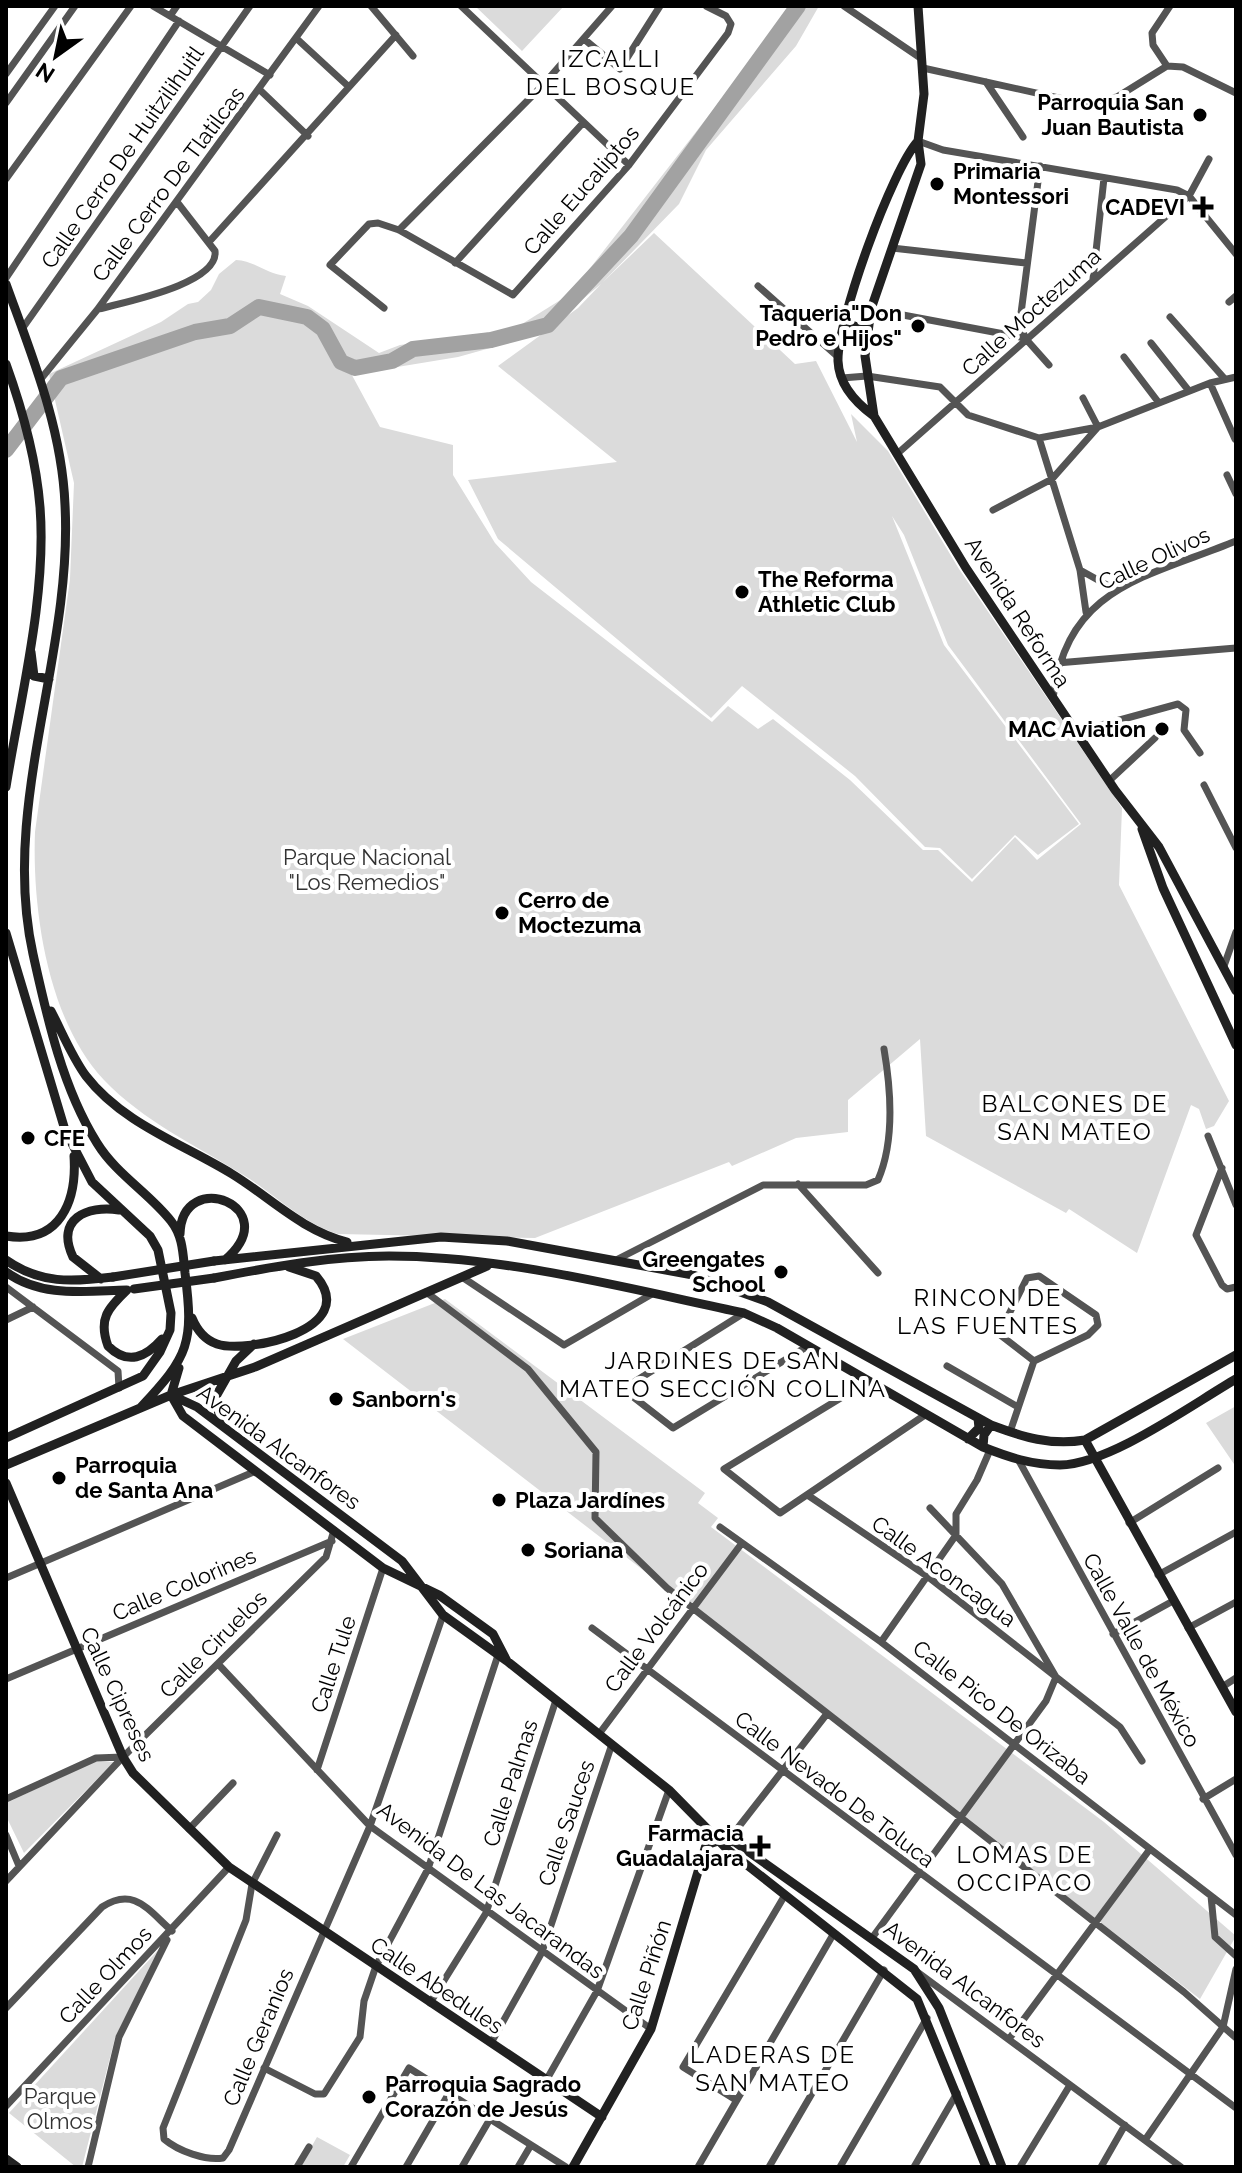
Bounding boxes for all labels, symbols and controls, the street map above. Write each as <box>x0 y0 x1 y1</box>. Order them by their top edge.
north arrow <box>16 16 96 96</box>
street label: Calle Cerro De Huitzilihuitl <box>35 41 209 273</box>
district label: IZCALLI DEL BOSQUE <box>526 44 696 101</box>
text: N <box>31 57 59 88</box>
street label: Calle Cerro De Tlatilcas <box>86 81 250 287</box>
place label: Parroquia San Juan Bautista <box>1037 89 1184 140</box>
marker: Parroquia San Juan Bautista <box>1191 106 1209 124</box>
street label: Calle Eucaliptos <box>518 120 644 260</box>
place label: Primaria Montessori <box>953 158 1069 209</box>
marker: Primaria Montessori <box>928 175 946 193</box>
place label: CADEVI <box>1105 194 1185 220</box>
marker: CADEVI <box>1192 196 1214 218</box>
street label: Calle Moctezuma <box>956 243 1106 381</box>
place label: Taqueria"Don Pedro e Hijos" <box>755 300 902 351</box>
marker: Taqueria"Don Pedro e Hijos" <box>909 317 927 335</box>
street label: Calle Olivos <box>1094 521 1214 595</box>
street label: Avenida Reforma <box>960 532 1076 692</box>
place label: The Reforma Athletic Club <box>758 566 895 617</box>
marker: The Reforma Athletic Club <box>733 583 751 601</box>
place label: MAC Aviation <box>1008 716 1146 742</box>
marker: MAC Aviation <box>1153 720 1171 738</box>
park label: Parque Nacional "Los Remedios" <box>283 844 451 895</box>
place label: Cerro de Moctezuma <box>518 887 641 938</box>
marker: Cerro de Moctezuma <box>493 904 511 922</box>
district label: BALCONES DE SAN MATEO <box>982 1089 1168 1146</box>
place label: CFE <box>44 1125 85 1151</box>
marker: CFE <box>19 1129 37 1147</box>
place label: Greengates School <box>642 1246 766 1297</box>
marker: Greengates School <box>772 1263 790 1281</box>
district label: RINCON DE LAS FUENTES <box>897 1283 1079 1340</box>
district label: JARDINES DE SAN MATEO SECCIÓN COLINA <box>559 1346 887 1403</box>
street label: Avenida Alcanfores <box>192 1379 366 1515</box>
place label: Sanborn's <box>352 1386 456 1412</box>
marker: Sanborn's <box>327 1390 345 1408</box>
place label: Parroquia de Santa Ana <box>75 1452 213 1503</box>
marker: Parroquia de Santa Ana <box>50 1469 68 1487</box>
place label: Plaza Jardínes <box>515 1487 665 1513</box>
marker: Plaza Jardínes <box>490 1491 508 1509</box>
street label: Calle Aconcagua <box>867 1510 1021 1632</box>
place label: Soriana <box>544 1537 624 1563</box>
marker: Soriana <box>519 1541 537 1559</box>
street label: Calle Colorines <box>108 1542 260 1626</box>
street label: Calle Valle de México <box>1078 1548 1206 1752</box>
street label: Calle Volcánico <box>599 1557 713 1697</box>
street label: Calle Ciruelos <box>154 1585 272 1703</box>
street label: Calle Tule <box>305 1612 361 1716</box>
street label: Calle Cipreses <box>75 1623 161 1765</box>
street label: Calle Pico De Orizaba <box>908 1635 1096 1789</box>
street label: Calle Nevado De Toluca <box>730 1705 940 1873</box>
street label: Calle Palmas <box>477 1716 543 1850</box>
street label: Calle Sauces <box>532 1757 600 1889</box>
street label: Avenida De Las Jacarandas <box>372 1796 610 1984</box>
place label: Farmacia Guadalajara <box>616 1820 744 1871</box>
marker: Farmacia Guadalajara <box>751 1837 769 1855</box>
district label: LOMAS DE OCCIPACO <box>957 1840 1093 1897</box>
street label: Avenida Alcanfores <box>879 1915 1051 2053</box>
street label: Calle Piñón <box>616 1916 676 2034</box>
street label: Calle Olmos <box>53 1921 157 2029</box>
street label: Calle Abedules <box>366 1931 508 2039</box>
street label: Calle Geranios <box>217 1964 299 2110</box>
district label: LADERAS DE SAN MATEO <box>690 2040 856 2097</box>
place label: Parroquia Sagrado Corazón de Jesús <box>385 2071 581 2122</box>
park label: Parque Olmos <box>24 2083 96 2134</box>
marker: Parroquia Sagrado Corazón de Jesús <box>360 2088 378 2106</box>

